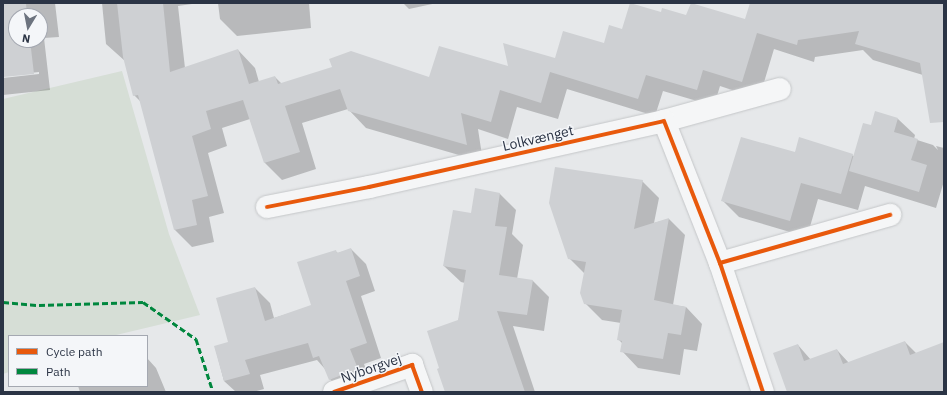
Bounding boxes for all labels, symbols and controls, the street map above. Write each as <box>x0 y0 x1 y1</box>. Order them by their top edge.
north arrow <box>8 8 48 48</box>
text: N <box>21 31 31 46</box>
street label: Lolkvænget <box>501 122 575 154</box>
legend <box>8 335 148 387</box>
text: Cycle path <box>46 344 103 359</box>
street label: Nyborgvej <box>338 350 404 386</box>
text: Path <box>46 364 71 379</box>

